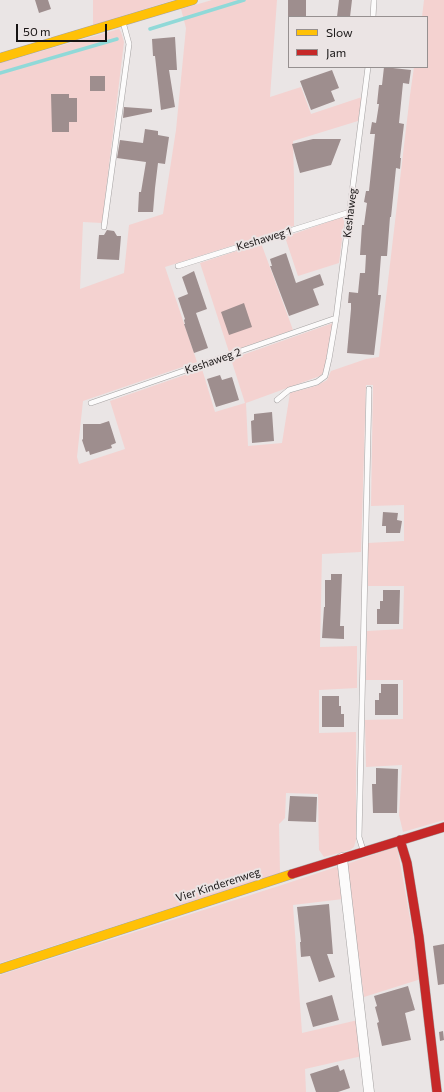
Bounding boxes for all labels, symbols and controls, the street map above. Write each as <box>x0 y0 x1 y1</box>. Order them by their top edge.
scale bar <box>18 16 109 42</box>
legend <box>288 16 428 68</box>
text: 50 m <box>23 24 51 38</box>
text: Slow <box>326 25 353 39</box>
text: Jam <box>326 45 346 59</box>
street label: Keshaweg <box>340 187 360 239</box>
street label: Keshaweg 1 <box>235 224 293 254</box>
street label: Keshaweg 2 <box>183 345 243 377</box>
street label: Vier Kinderenweg <box>174 865 262 905</box>

